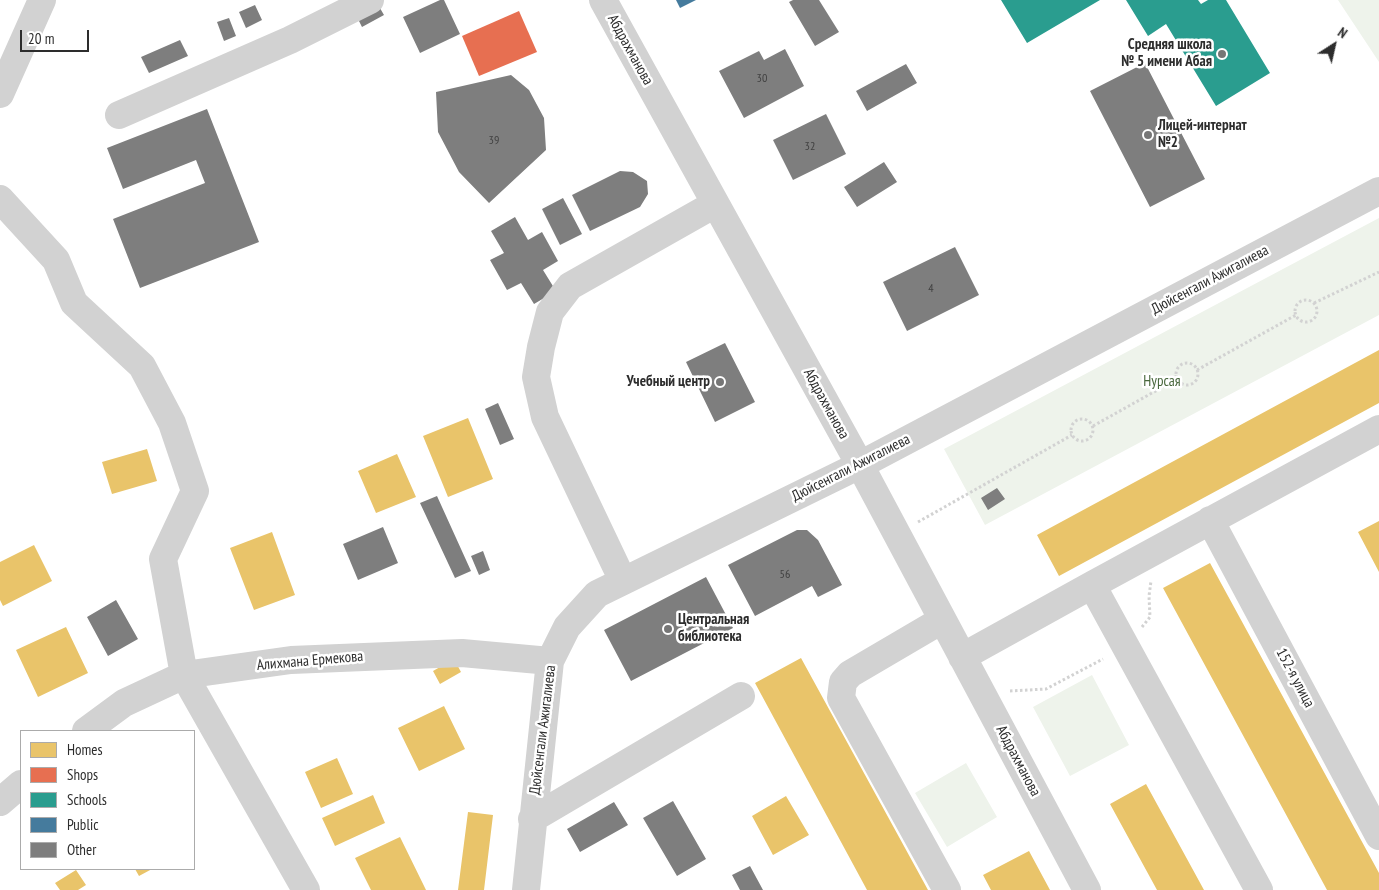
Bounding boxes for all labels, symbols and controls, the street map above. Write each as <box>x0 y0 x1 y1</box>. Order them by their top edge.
street label: Абдрахманова <box>603 12 657 88</box>
scale bar <box>22 20 91 52</box>
north arrow <box>1309 20 1359 70</box>
text: N <box>1334 23 1351 42</box>
text: 20 m <box>28 29 54 48</box>
place label: Средняя школа № 5 имени Абая <box>1121 36 1212 71</box>
marker: Средняя школа № 5 имени Абая <box>1216 48 1228 60</box>
house number: 30 <box>757 72 767 86</box>
place label: Лицей-интернат №2 <box>1158 117 1247 152</box>
marker: Лицей-интернат №2 <box>1142 129 1154 141</box>
house number: 39 <box>489 134 499 148</box>
house number: 32 <box>805 140 815 154</box>
street label: Дюйсенгали Ажигалиева <box>1148 241 1272 319</box>
house number: 4 <box>928 282 934 296</box>
street label: Абдрахманова <box>799 366 853 442</box>
place label: Учебный центр <box>626 373 710 391</box>
park label: Нурсая <box>1143 373 1181 391</box>
marker: Учебный центр <box>714 376 726 388</box>
street label: Дюйсенгали Ажигалиева <box>789 430 913 506</box>
house number: 56 <box>780 568 790 582</box>
place label: Центральная библиотека <box>678 611 749 646</box>
marker: Центральная библиотека <box>662 623 674 635</box>
street label: 152-я улица <box>1272 645 1318 711</box>
street label: Алихмана Ермекова <box>256 647 364 675</box>
street label: Дюйсенгали Ажигалиева <box>526 664 560 796</box>
street label: Абдрахманова <box>992 722 1044 800</box>
legend <box>20 730 195 870</box>
text: Homes <box>67 740 103 759</box>
text: Shops <box>67 765 98 784</box>
text: Schools <box>67 790 107 809</box>
text: Public <box>67 815 98 834</box>
text: Other <box>67 840 96 859</box>

